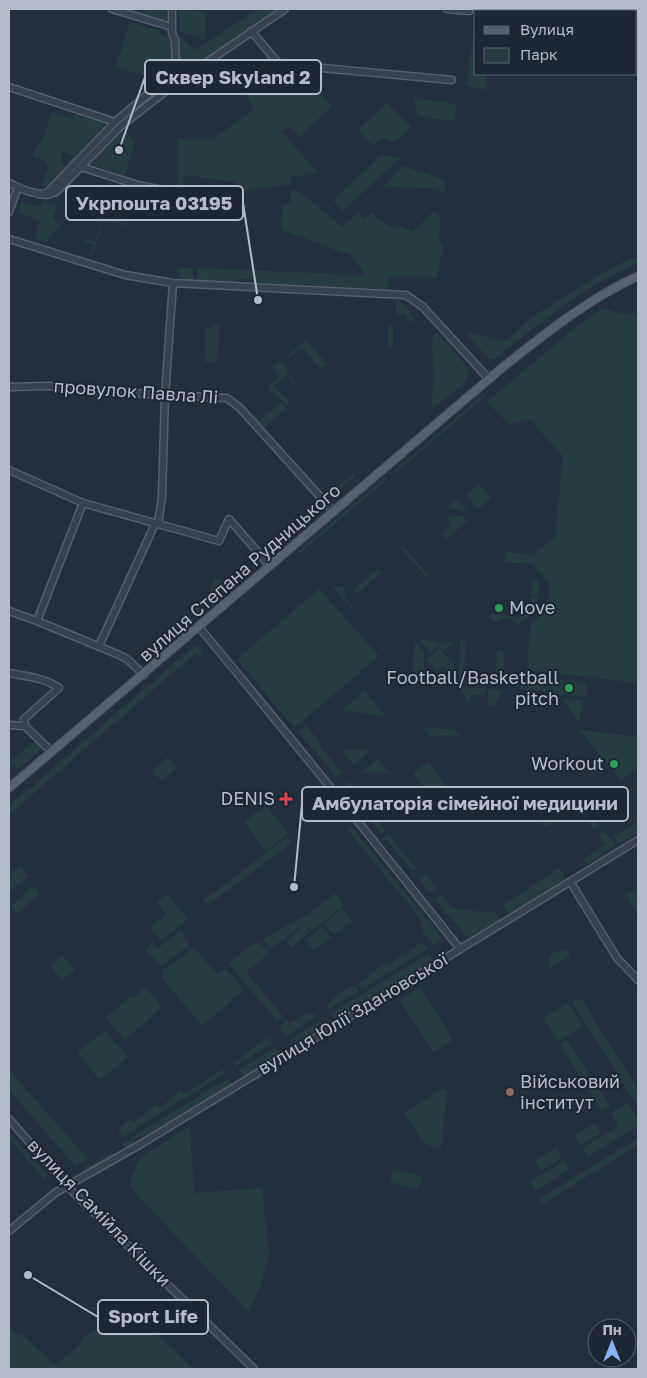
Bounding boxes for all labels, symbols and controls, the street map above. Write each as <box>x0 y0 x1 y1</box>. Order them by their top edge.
legend <box>474 10 637 75</box>
text: Вулиця <box>520 20 574 38</box>
text: Парк <box>520 45 558 63</box>
callout: Сквер Skyland 2 <box>145 60 321 94</box>
text: Сквер Skyland 2 <box>155 65 311 88</box>
callout: Укрпошта 03195 <box>66 186 243 220</box>
text: Укрпошта 03195 <box>76 191 232 214</box>
street label: провулок Павла Лі <box>53 374 219 408</box>
street label: вулиця Степана Рудницького <box>134 479 345 666</box>
place label: Move <box>509 596 555 618</box>
marker: Move <box>493 602 505 614</box>
place label: Football/Basketball pitch <box>386 666 559 709</box>
marker: Football/Basketball pitch <box>563 682 575 694</box>
place label: Workout <box>531 752 604 774</box>
marker: Workout <box>608 758 620 770</box>
place label: DENIS <box>221 787 275 809</box>
callout: Амбулаторія сімейної медицини <box>302 787 628 821</box>
text: Амбулаторія сімейної медицини <box>312 791 618 814</box>
marker: DENIS <box>279 792 293 806</box>
street label: вулиця Юлії Здановської <box>253 947 453 1079</box>
place label: Військовий інститут <box>520 1070 620 1113</box>
marker: Військовий інститут <box>504 1086 516 1098</box>
street label: вулиця Самійла Кішки <box>23 1134 176 1291</box>
callout: Sport Life <box>98 1300 208 1334</box>
text: Sport Life <box>108 1304 198 1327</box>
north arrow <box>587 1318 637 1368</box>
text: Пн <box>602 1321 622 1338</box>

